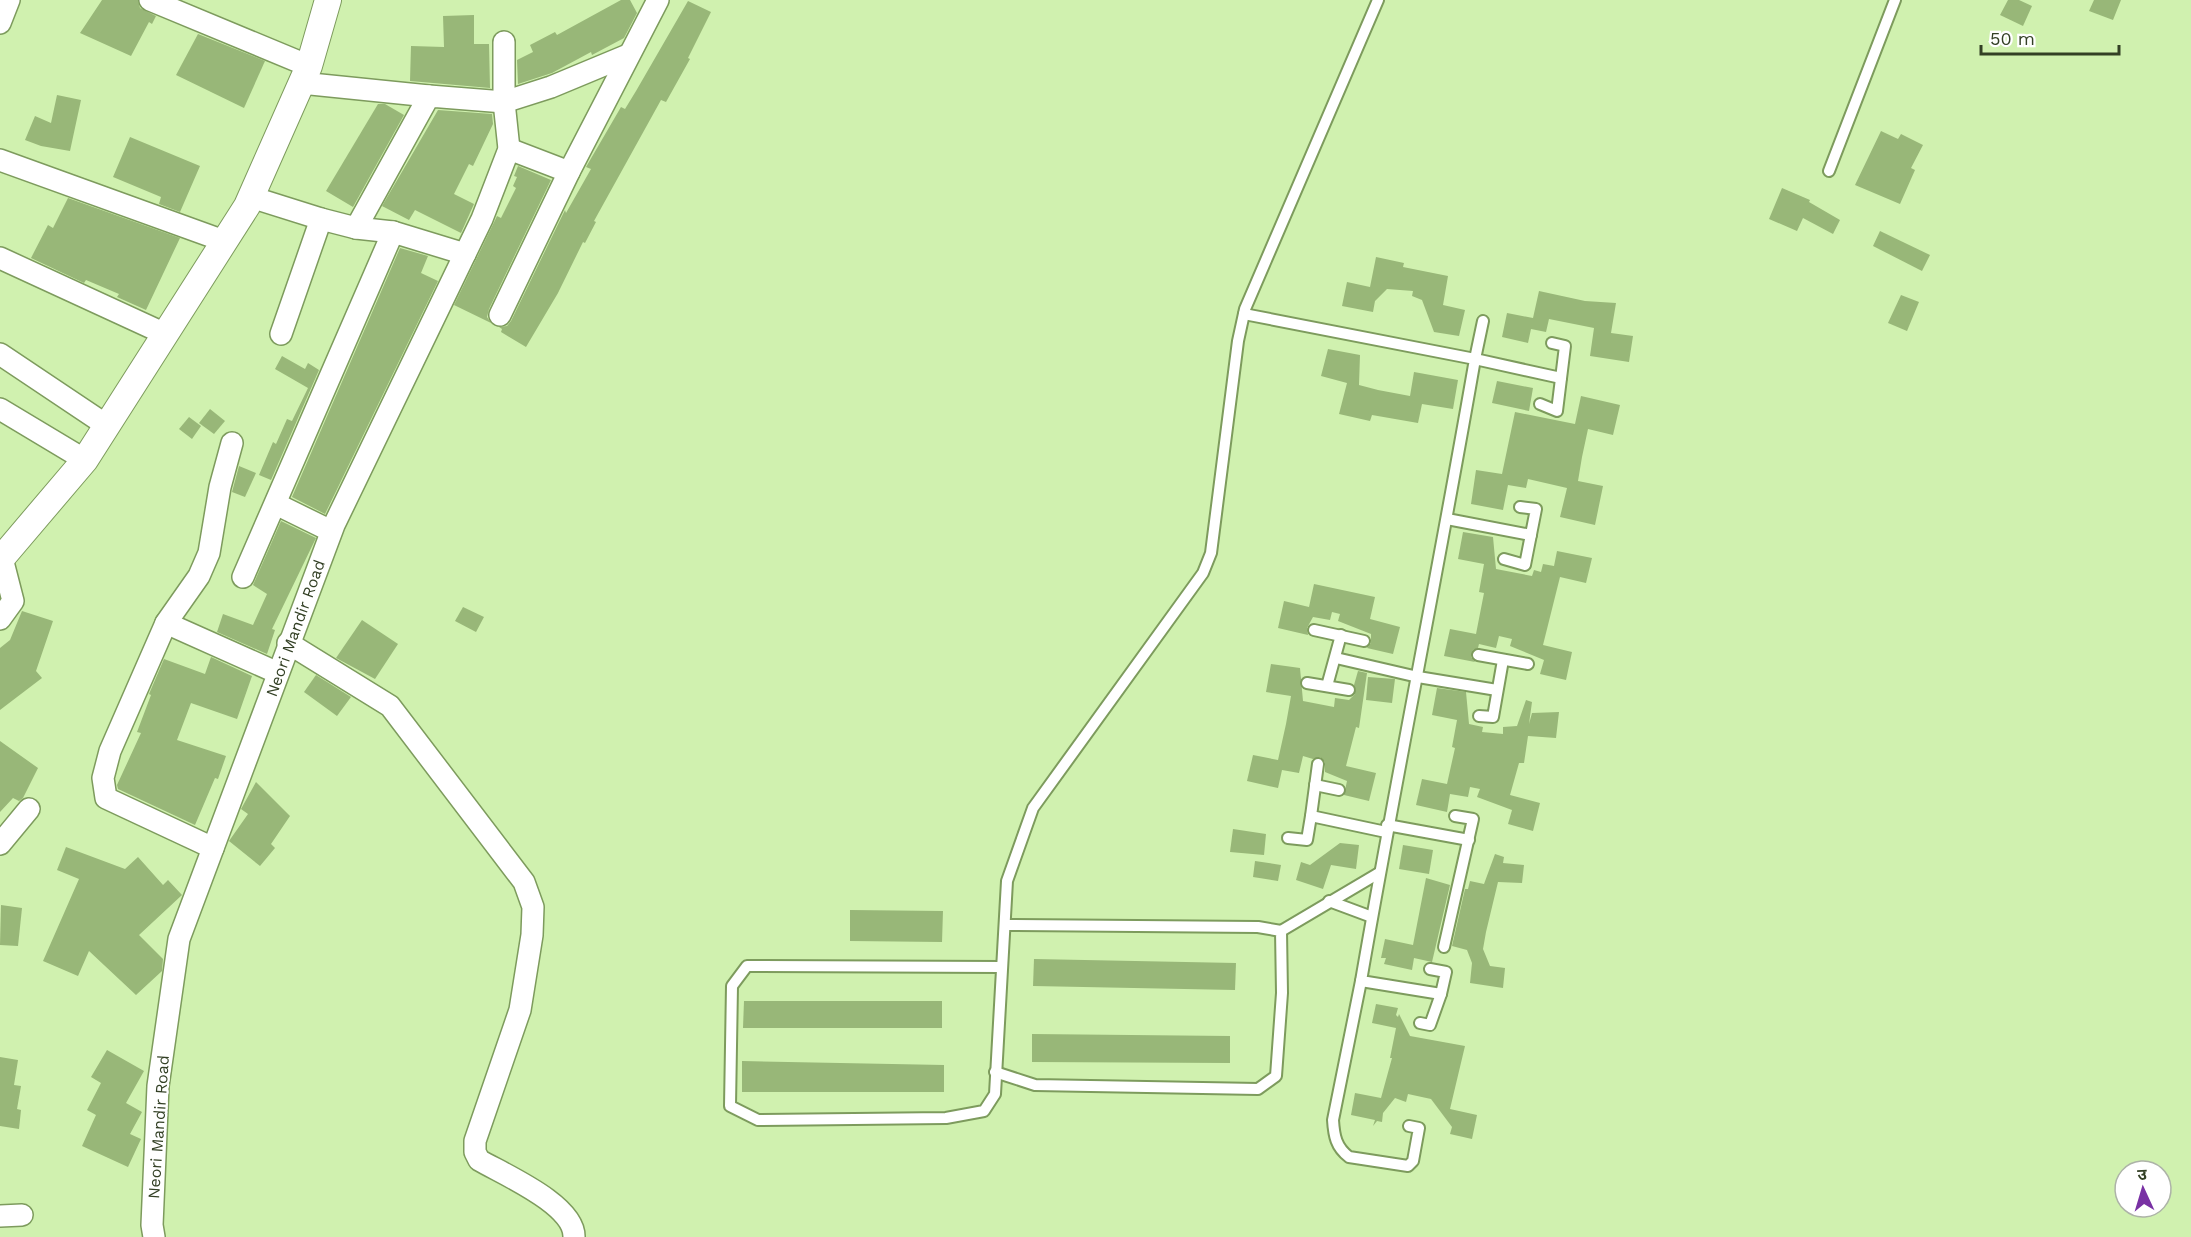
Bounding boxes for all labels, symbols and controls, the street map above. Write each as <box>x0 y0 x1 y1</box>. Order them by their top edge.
scale bar <box>1981 18 2119 56</box>
text: 50 m <box>1990 28 2035 49</box>
street label: Neori Mandir Road <box>262 557 329 699</box>
street label: Neori Mandir Road <box>144 1054 173 1200</box>
north arrow <box>2113 1159 2173 1219</box>
text: उ <box>2137 1165 2148 1184</box>

